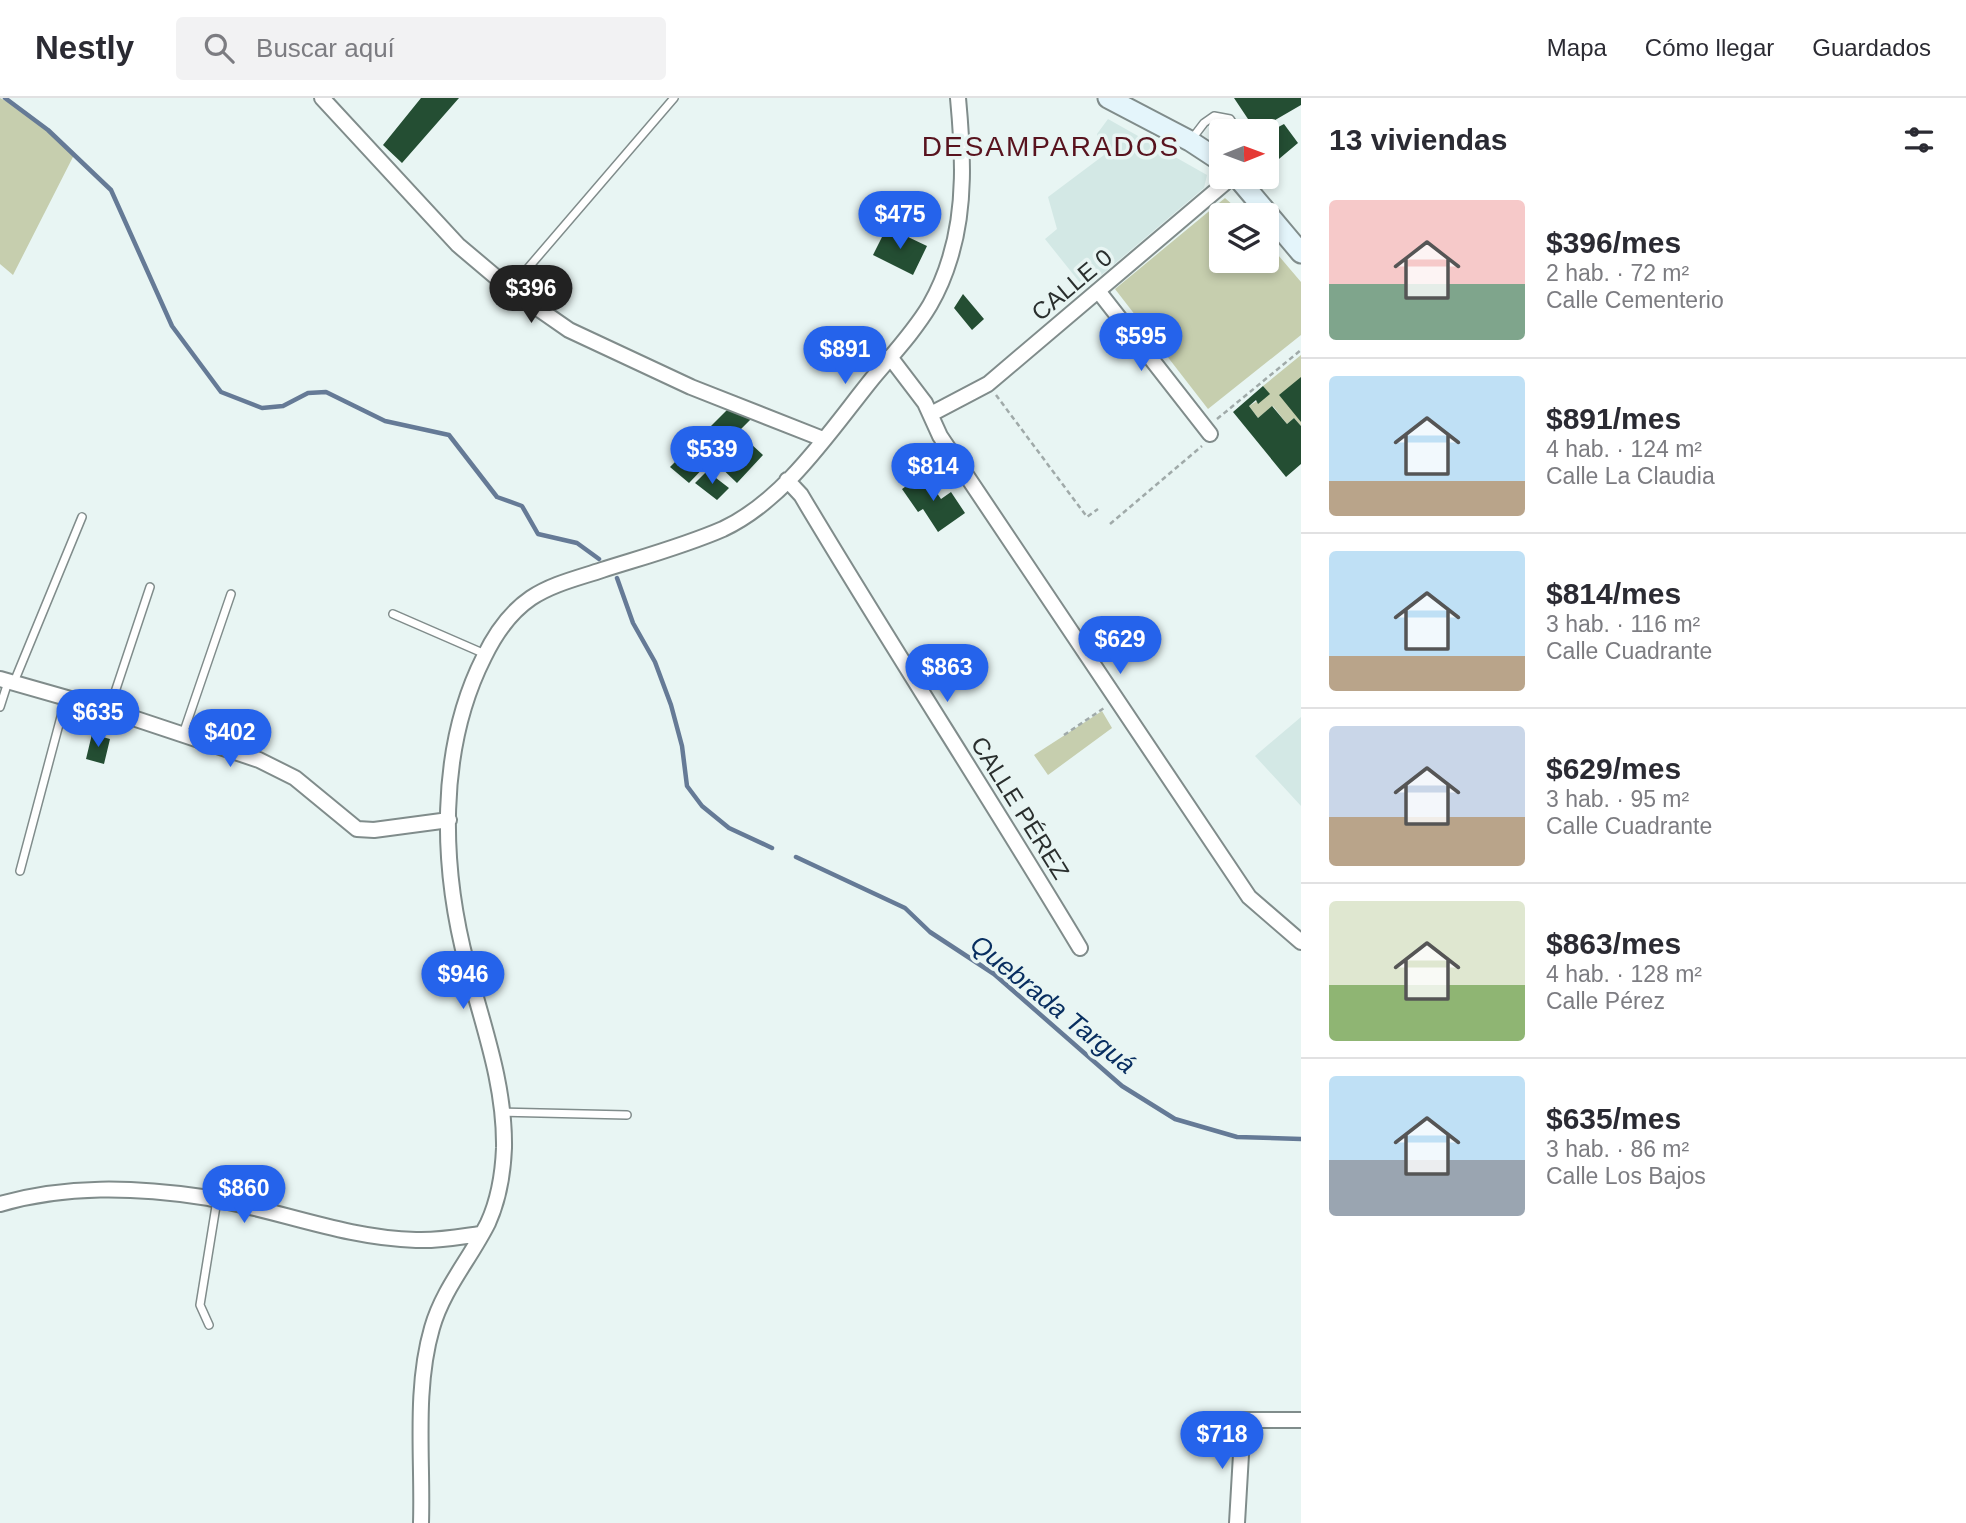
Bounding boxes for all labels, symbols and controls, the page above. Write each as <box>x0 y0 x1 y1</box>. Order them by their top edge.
search box <box>176 17 666 80</box>
text: Nestly <box>35 29 134 66</box>
icon: search <box>200 29 238 67</box>
text: Buscar aquí <box>256 33 395 63</box>
text: Mapa <box>1547 34 1607 61</box>
text: Cómo llegar <box>1645 34 1774 61</box>
text: Guardados <box>1812 34 1931 61</box>
north arrow <box>1209 119 1279 189</box>
map controls <box>1209 119 1279 273</box>
icon: filters <box>1900 121 1938 159</box>
text: 13 viviendas <box>1329 123 1507 156</box>
district label: DESAMPARADOS <box>922 131 1180 162</box>
pin: $475 <box>859 192 941 251</box>
text: $475 <box>874 201 926 227</box>
button: layers <box>1209 203 1279 273</box>
text: $396/mes <box>1546 226 1681 259</box>
icon: home <box>1385 228 1469 312</box>
street label: CALLE 0 <box>1026 243 1117 326</box>
text: 2 hab. · 72 m² <box>1546 260 1689 286</box>
pin: $396 <box>490 266 572 325</box>
text: $396 <box>505 275 557 301</box>
text: Calle Cementerio <box>1546 287 1724 313</box>
pin: $595 <box>1100 314 1182 373</box>
text: $595 <box>1115 323 1167 349</box>
pin: $891 <box>804 327 886 386</box>
text: $891 <box>819 336 871 362</box>
text: $891/mes <box>1546 402 1681 435</box>
icon: home <box>1385 404 1469 488</box>
pin: $539 <box>671 426 753 486</box>
text: $539 <box>686 436 738 462</box>
text: 4 hab. · 124 m² <box>1546 436 1702 462</box>
pin: $814 <box>892 444 974 503</box>
text: $814 <box>907 453 959 479</box>
text: Calle La Claudia <box>1546 463 1715 489</box>
text: $814/mes <box>1546 577 1681 610</box>
icon: home <box>1385 579 1469 663</box>
text: 3 hab. · 116 m² <box>1546 611 1700 637</box>
pin: $629 <box>1079 616 1161 676</box>
text: $629 <box>1094 626 1146 652</box>
text: Calle Cuadrante <box>1546 638 1712 664</box>
pin: $863 <box>906 644 988 704</box>
text: $863 <box>921 654 973 680</box>
pin: $635 <box>57 690 139 749</box>
text: $635 <box>72 699 124 725</box>
pin: $402 <box>189 710 271 769</box>
text: $402 <box>204 719 256 745</box>
street label: CALLE PÉREZ <box>966 732 1075 884</box>
text: $629/mes <box>1546 752 1681 785</box>
icon: home <box>1385 754 1469 838</box>
text: 3 hab. · 95 m² <box>1546 786 1689 812</box>
text: Calle Cuadrante <box>1546 813 1712 839</box>
text: $863/mes <box>1546 927 1681 960</box>
water label: Quebrada Targuá <box>965 929 1141 1079</box>
icon: home <box>1385 929 1469 1013</box>
pin: $946 <box>422 951 504 1011</box>
text: $946 <box>437 961 489 987</box>
text: 4 hab. · 128 m² <box>1546 961 1702 987</box>
text: Calle Pérez <box>1546 988 1665 1014</box>
text: $635/mes <box>1546 1102 1681 1135</box>
icon: home <box>1385 1104 1469 1188</box>
text: 3 hab. · 86 m² <box>1546 1136 1689 1162</box>
text: Calle Los Bajos <box>1546 1163 1706 1189</box>
pin: $860 <box>203 1166 285 1225</box>
text: $860 <box>218 1175 270 1201</box>
pin: $718 <box>1181 1412 1263 1471</box>
text: $718 <box>1196 1421 1248 1447</box>

